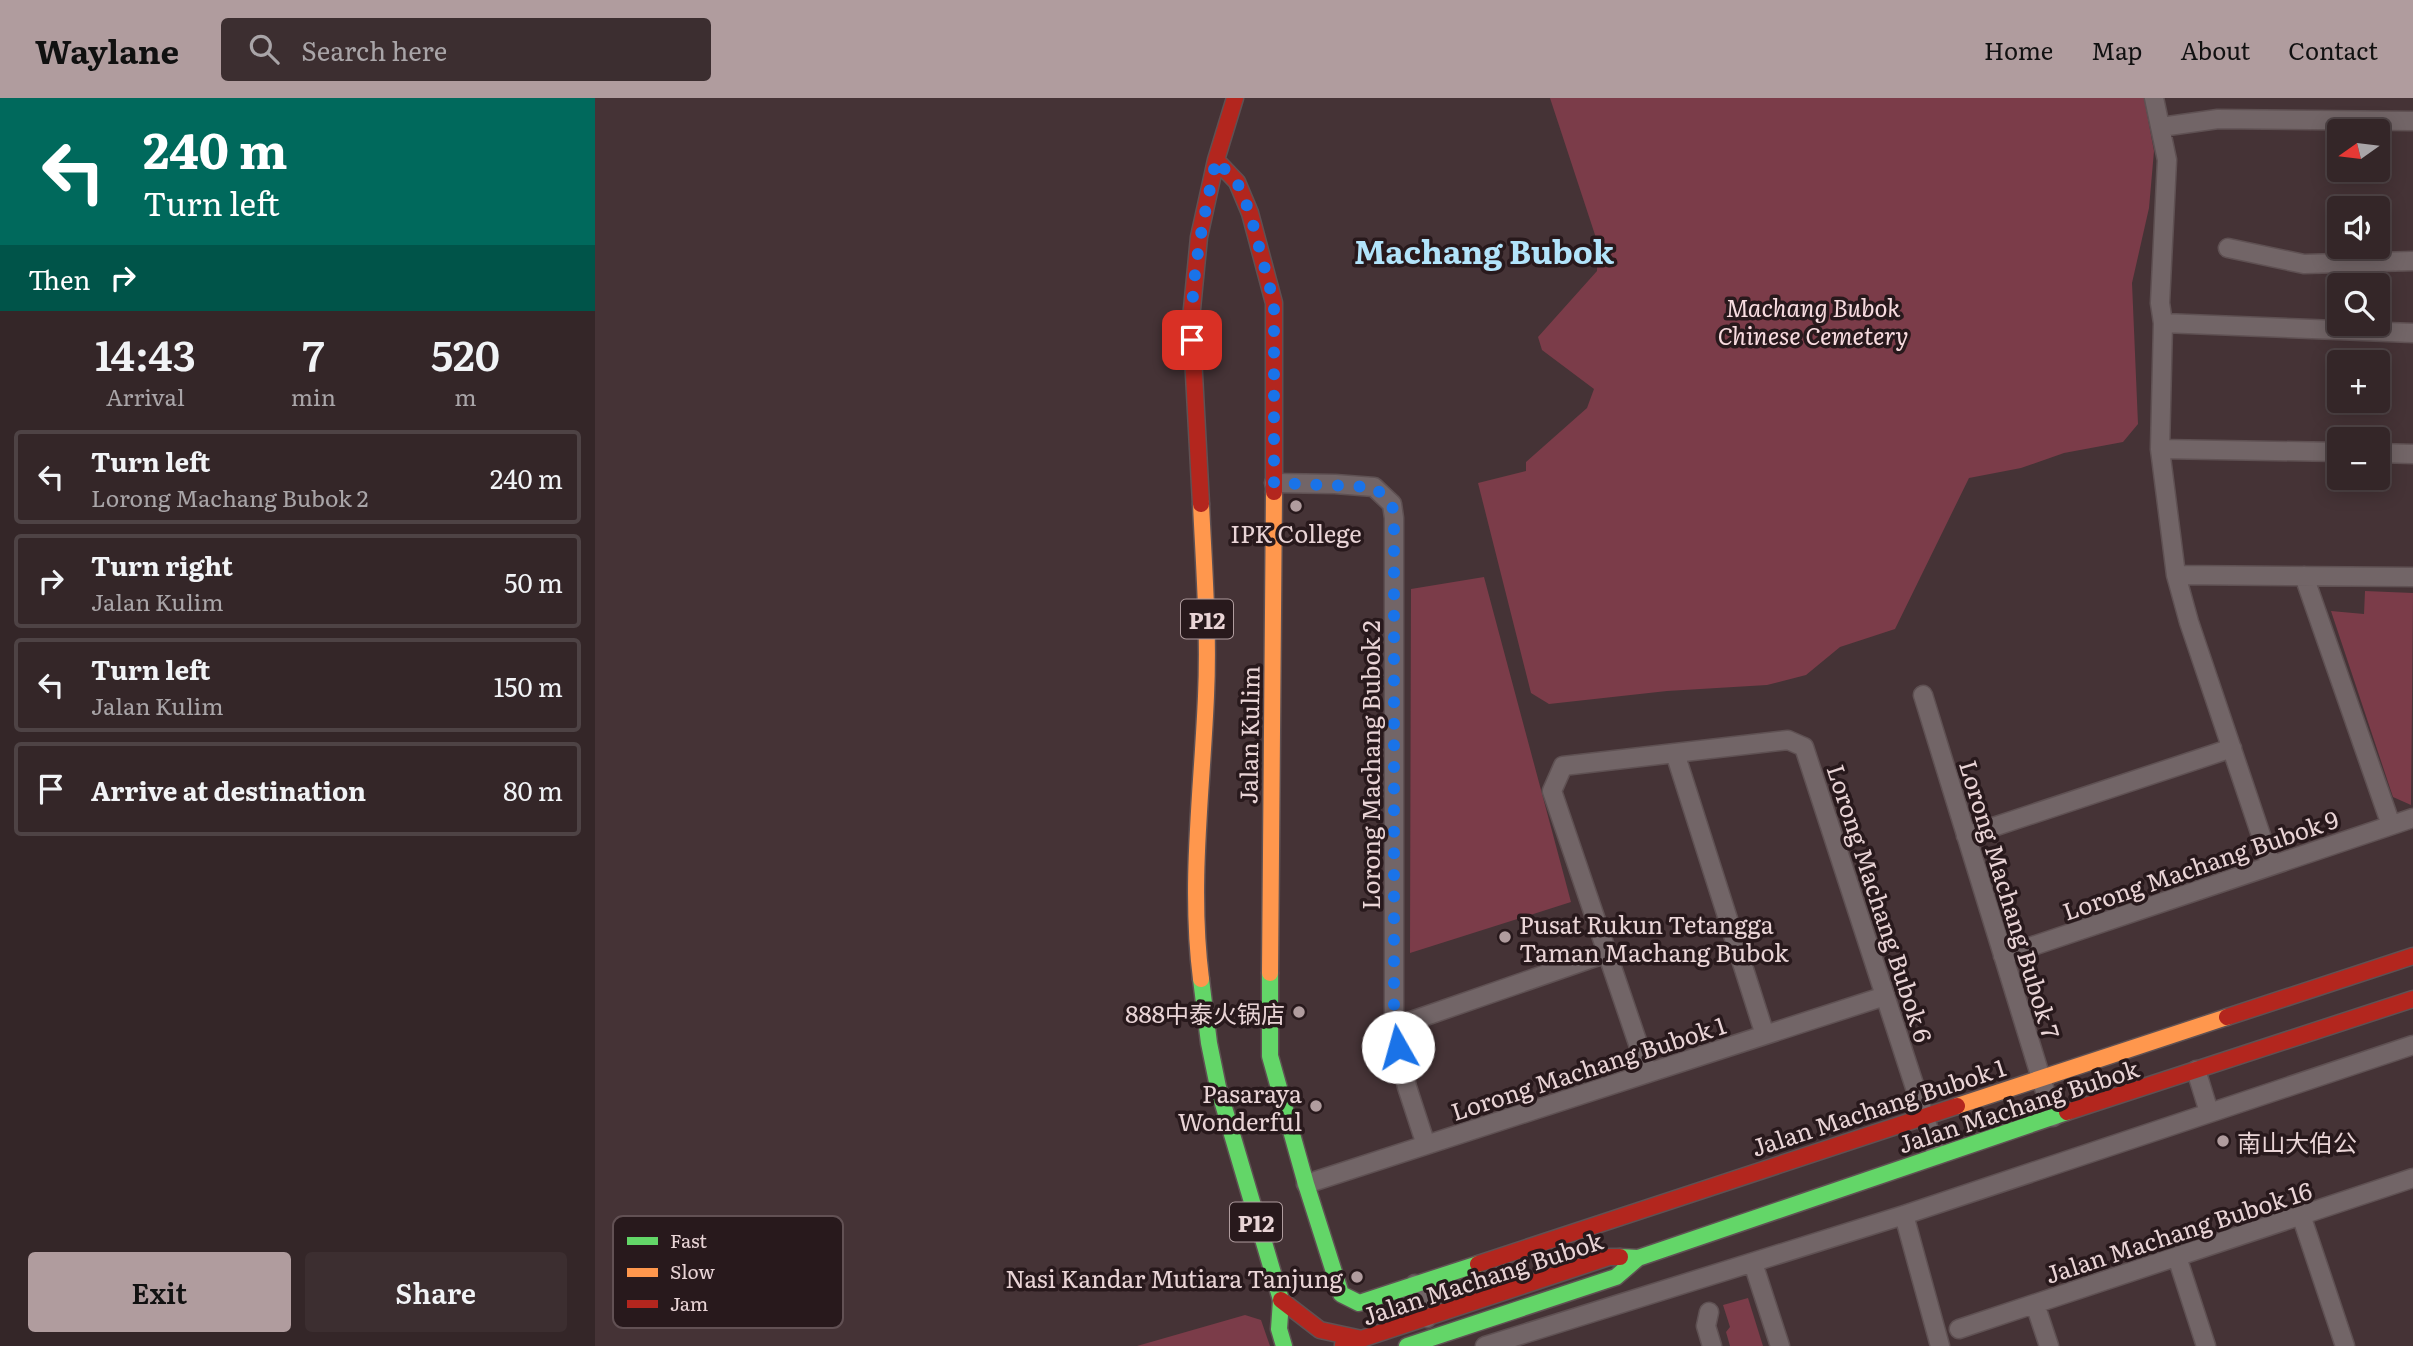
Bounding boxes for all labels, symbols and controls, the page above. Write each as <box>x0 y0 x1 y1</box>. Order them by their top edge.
search box <box>221 18 711 81</box>
text: Waylane <box>35 25 179 74</box>
icon: search <box>245 30 283 68</box>
text: Search here <box>301 30 447 69</box>
text: Home <box>1984 32 2053 67</box>
text: Map <box>2091 32 2142 67</box>
text: About <box>2180 32 2250 67</box>
text: Contact <box>2288 32 2378 67</box>
text: 240 m <box>143 111 288 184</box>
north arrow <box>2327 119 2391 182</box>
map controls <box>2327 119 2390 490</box>
icon: left <box>28 126 119 217</box>
text: Turn left <box>143 178 280 226</box>
button: sound <box>2327 196 2390 259</box>
district label: Machang Bubok <box>1354 226 1614 274</box>
text: Then <box>28 259 90 298</box>
icon: right <box>104 259 142 297</box>
button: search <box>2327 273 2390 336</box>
park label: Machang Bubok Chinese Cemetery <box>1717 289 1909 352</box>
pin <box>1162 310 1222 370</box>
icon: arrive <box>1173 321 1211 359</box>
text: 14:43 <box>95 322 196 384</box>
text: 7 <box>302 322 324 384</box>
text: 520 <box>431 322 500 384</box>
button: + <box>2327 350 2390 413</box>
text: Arrival <box>106 379 185 413</box>
text: min <box>291 379 336 413</box>
text: m <box>454 379 477 413</box>
button: − <box>2327 427 2390 490</box>
text: Turn left <box>91 441 210 480</box>
icon: left <box>32 458 70 496</box>
text: 240 m <box>490 458 563 497</box>
text: Lorong Machang Bubok 2 <box>91 480 368 514</box>
marker: IPK College <box>1288 498 1304 514</box>
place label: IPK College <box>1230 515 1362 550</box>
text: Turn right <box>91 545 233 584</box>
icon: right <box>32 562 70 600</box>
text: 50 m <box>504 562 563 601</box>
text: Jalan Kulim <box>91 584 224 618</box>
road number: P12 <box>1181 600 1233 638</box>
street label: Lorong Machang Bubok 2 <box>1352 620 1387 910</box>
text: Turn left <box>91 649 210 688</box>
icon: left <box>32 666 70 704</box>
text: 150 m <box>494 666 563 705</box>
street label: Jalan Kulim <box>1229 666 1267 804</box>
text: Jalan Kulim <box>91 688 224 722</box>
street label: Lorong Machang Bubok 7 <box>1952 755 2070 1043</box>
street label: Lorong Machang Bubok 6 <box>1820 760 1943 1046</box>
icon: arrive <box>32 770 70 808</box>
text: Arrive at destination <box>91 770 366 809</box>
text: 80 m <box>503 770 563 809</box>
street label: Lorong Machang Bubok 9 <box>2057 800 2343 928</box>
place label: Pusat Rukun Tetangga Taman Machang Bubok <box>1519 906 1789 969</box>
marker: Pusat Rukun Tetangga Taman Machang Bubok <box>1497 929 1513 945</box>
place label: 888中泰火锅店 <box>1125 995 1285 1030</box>
marker: 888中泰火锅店 <box>1291 1004 1307 1020</box>
street label: Lorong Machang Bubok 1 <box>1446 1006 1730 1128</box>
position arrow <box>1361 1010 1435 1084</box>
street label: Jalan Machang Bubok 1 <box>1746 1048 2010 1164</box>
street label: Jalan Machang Bubok <box>1893 1049 2143 1160</box>
place label: Pasaraya Wonderful <box>1178 1075 1302 1138</box>
marker: Pasaraya Wonderful <box>1308 1098 1324 1114</box>
place label: 南山大伯公 <box>2237 1124 2357 1159</box>
marker: 南山大伯公 <box>2215 1133 2231 1149</box>
street label: Jalan Machang Bubok 16 <box>2040 1171 2316 1291</box>
road number: P12 <box>1230 1203 1282 1242</box>
legend <box>613 1216 843 1328</box>
street label: Jalan Machang Bubok <box>1357 1221 1607 1332</box>
text: Fast <box>670 1226 707 1254</box>
button: Exit <box>28 1252 291 1332</box>
button: Share <box>305 1252 567 1332</box>
text: Slow <box>670 1257 715 1285</box>
place label: Nasi Kandar Mutiara Tanjung <box>1005 1260 1344 1295</box>
marker: Nasi Kandar Mutiara Tanjung <box>1349 1269 1365 1285</box>
text: Jam <box>670 1289 708 1317</box>

